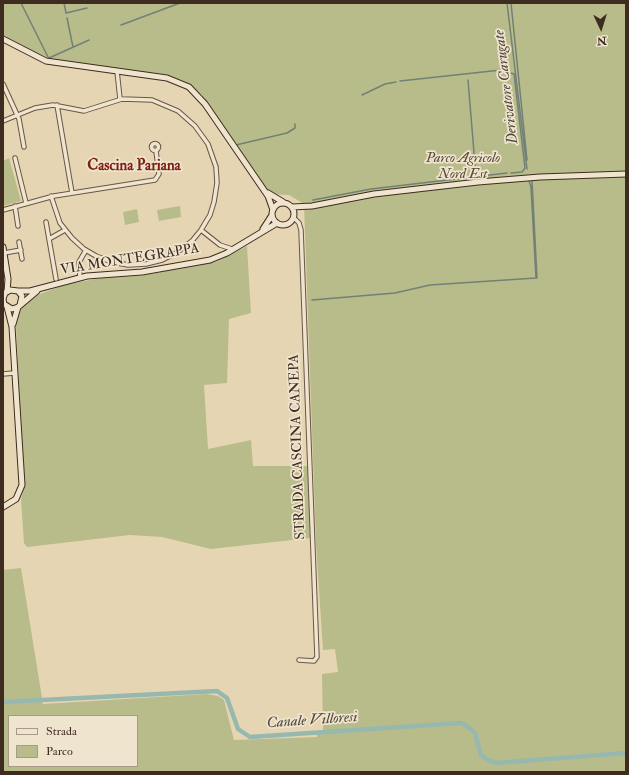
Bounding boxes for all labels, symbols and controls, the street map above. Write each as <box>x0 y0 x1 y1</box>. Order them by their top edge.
north arrow <box>581 8 621 48</box>
water label: Derivatore Carugate <box>491 29 523 145</box>
text: N <box>597 34 607 47</box>
park label: Parco Agricolo Nord Est <box>426 151 500 184</box>
district label: Cascina Pariana <box>87 158 181 176</box>
street label: VIA MONTEGRAPPA <box>59 241 201 279</box>
street label: STRADA CASCINA CANEPA <box>286 354 310 540</box>
water label: Canale Villoresi <box>266 709 358 733</box>
legend <box>8 715 138 767</box>
text: Strada <box>46 724 77 739</box>
text: Parco <box>46 744 73 759</box>

